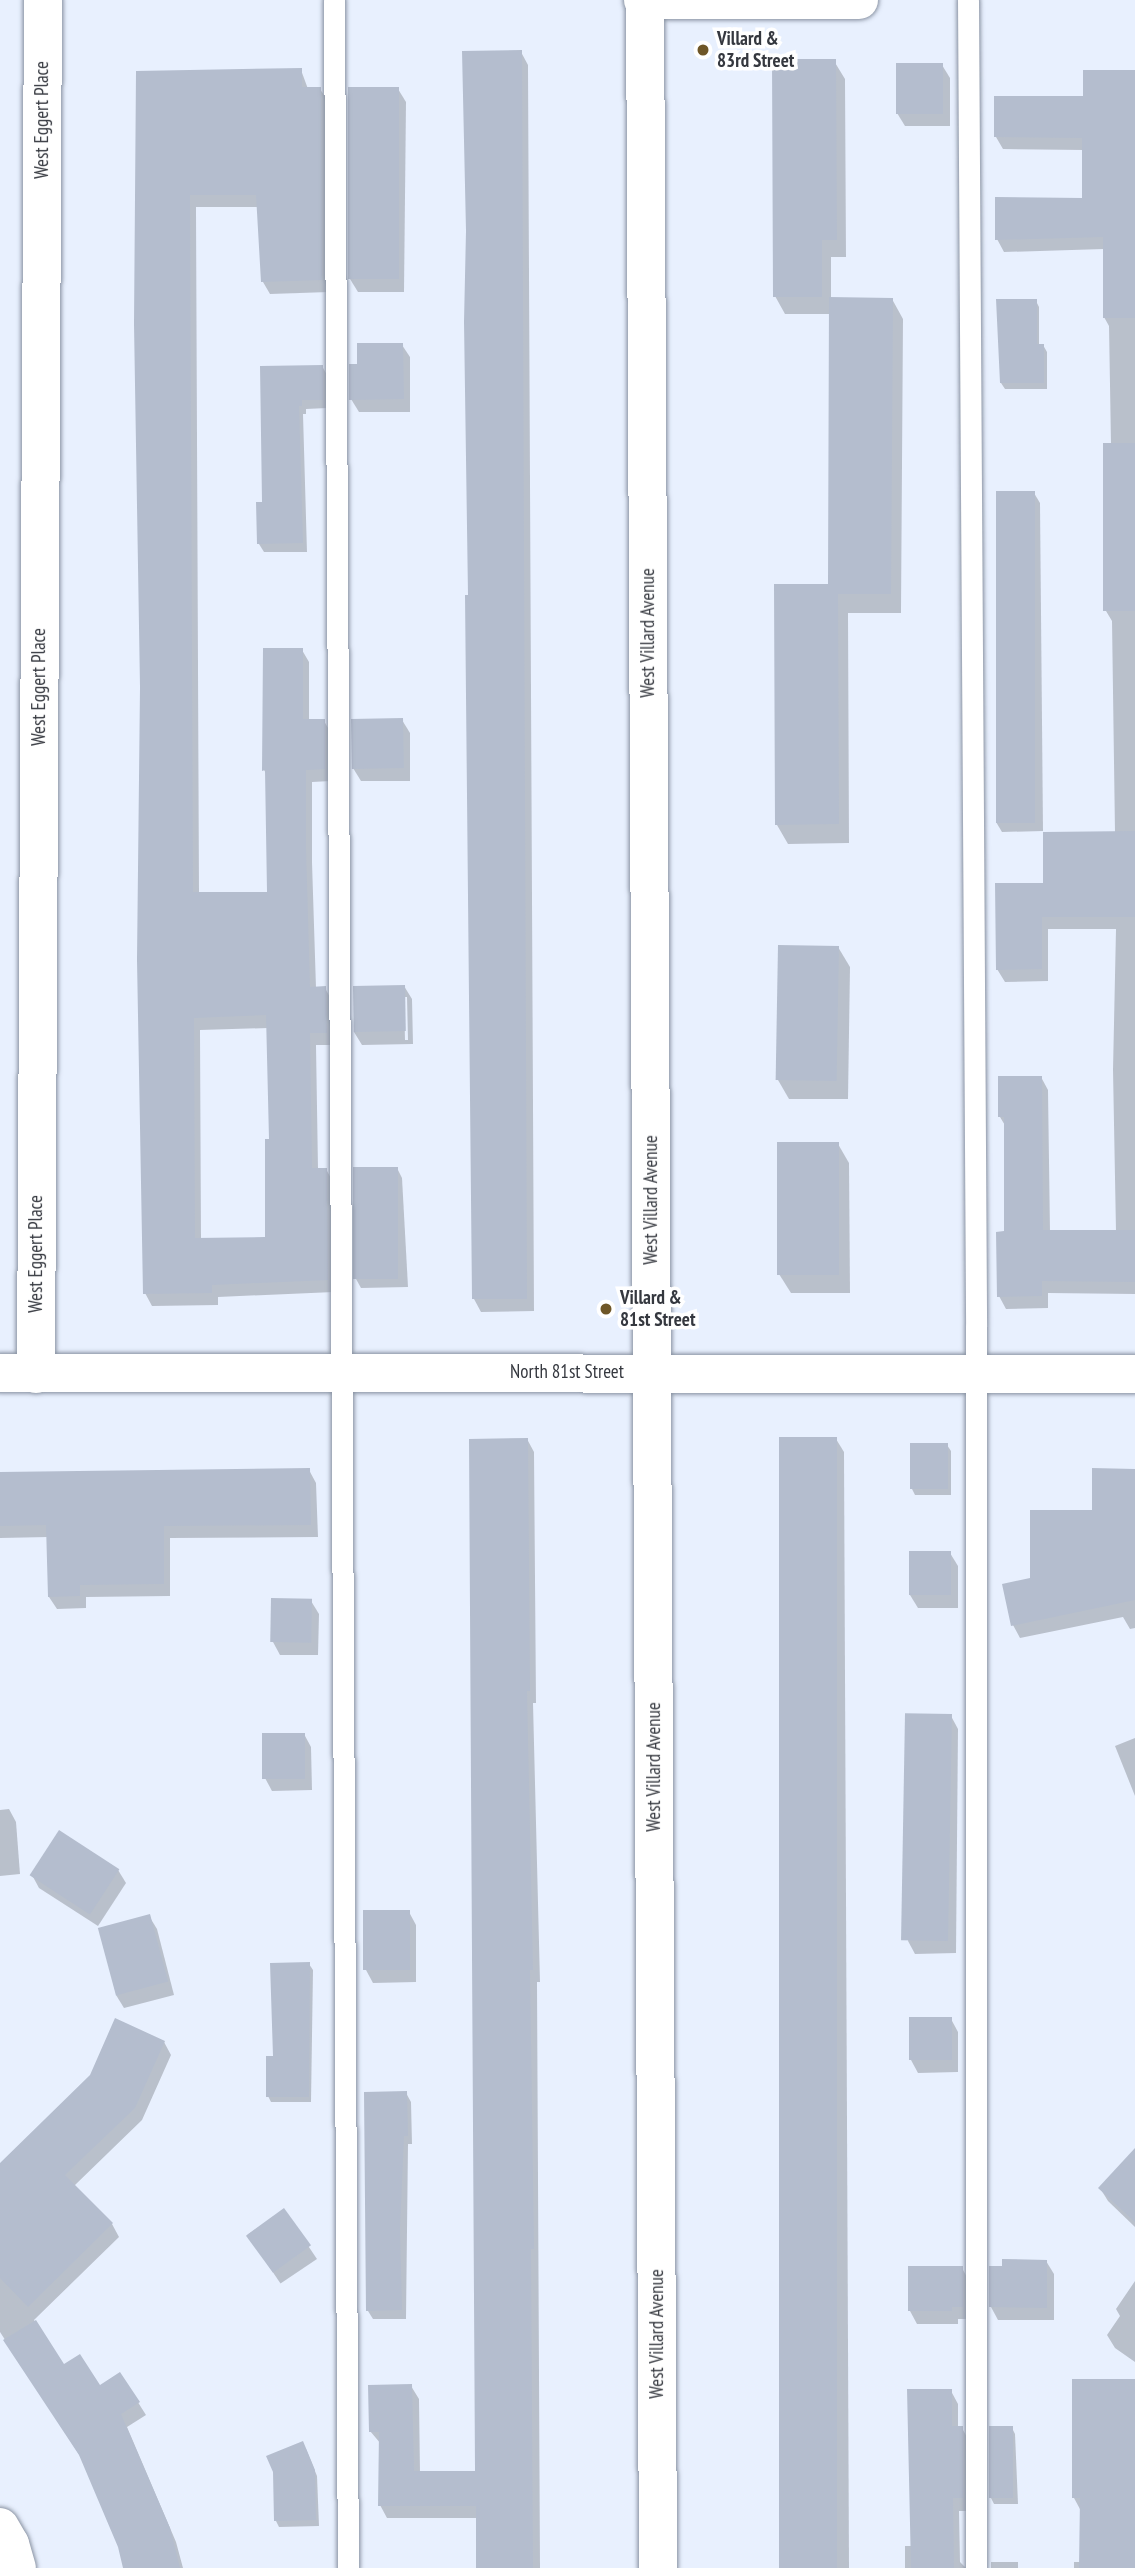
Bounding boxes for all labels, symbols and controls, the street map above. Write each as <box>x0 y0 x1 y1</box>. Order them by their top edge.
place label: Villard & 83rd Street <box>717 28 794 72</box>
marker: Villard & 83rd Street <box>695 42 711 58</box>
street label: West Eggert Place <box>31 61 53 179</box>
street label: West Villard Avenue <box>637 568 659 698</box>
street label: West Eggert Place <box>28 628 50 746</box>
street label: West Villard Avenue <box>640 1135 662 1265</box>
street label: West Eggert Place <box>25 1195 47 1313</box>
place label: Villard & 81st Street <box>620 1287 695 1331</box>
marker: Villard & 81st Street <box>598 1301 614 1317</box>
street label: North 81st Street <box>510 1361 624 1383</box>
street label: West Villard Avenue <box>643 1702 665 1832</box>
street label: West Villard Avenue <box>646 2269 668 2399</box>

